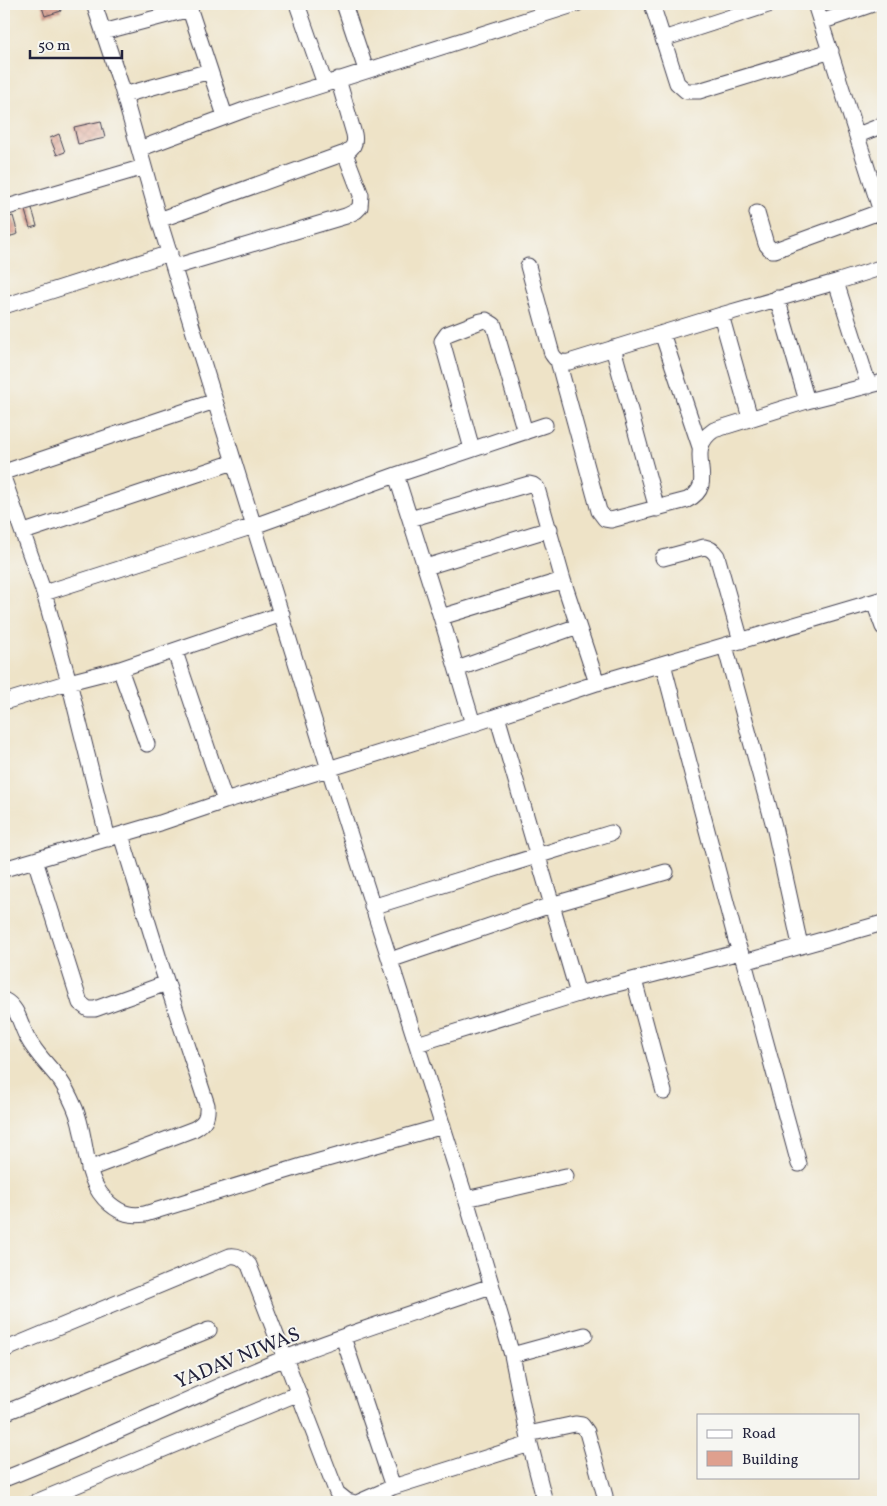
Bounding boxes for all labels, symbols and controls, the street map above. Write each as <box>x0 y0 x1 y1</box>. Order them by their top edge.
scale bar <box>30 28 122 60</box>
text: 50 m <box>38 36 70 57</box>
street label: YADAV NIWAS <box>171 1321 305 1397</box>
legend <box>697 1414 860 1478</box>
text: Road <box>742 1424 776 1445</box>
text: Building <box>742 1450 799 1471</box>

